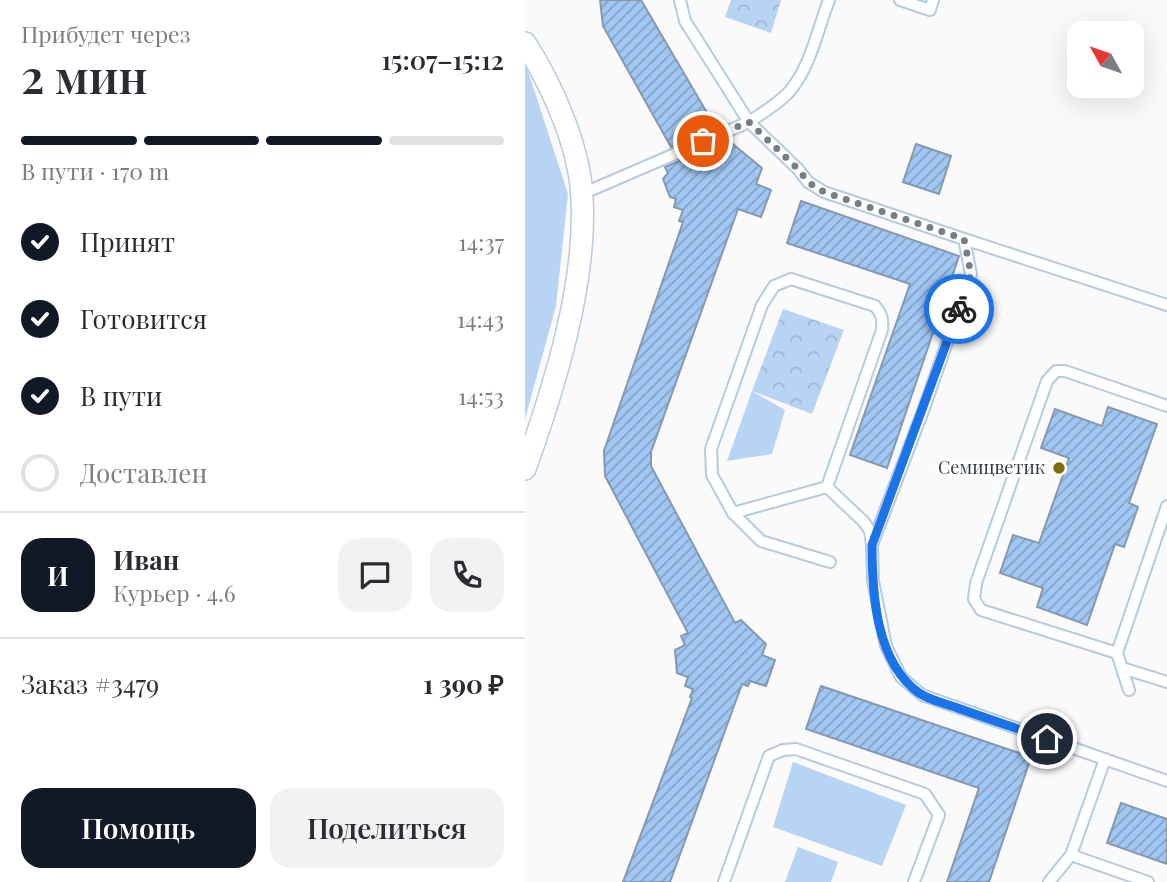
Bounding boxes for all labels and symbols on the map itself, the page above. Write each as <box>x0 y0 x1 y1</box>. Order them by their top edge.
north arrow <box>1067 21 1145 98</box>
pin <box>673 111 733 171</box>
courier <box>924 274 994 344</box>
place label: Семицветик <box>938 455 1045 479</box>
marker: Семицветик <box>1051 460 1067 476</box>
pin <box>1017 709 1077 769</box>

